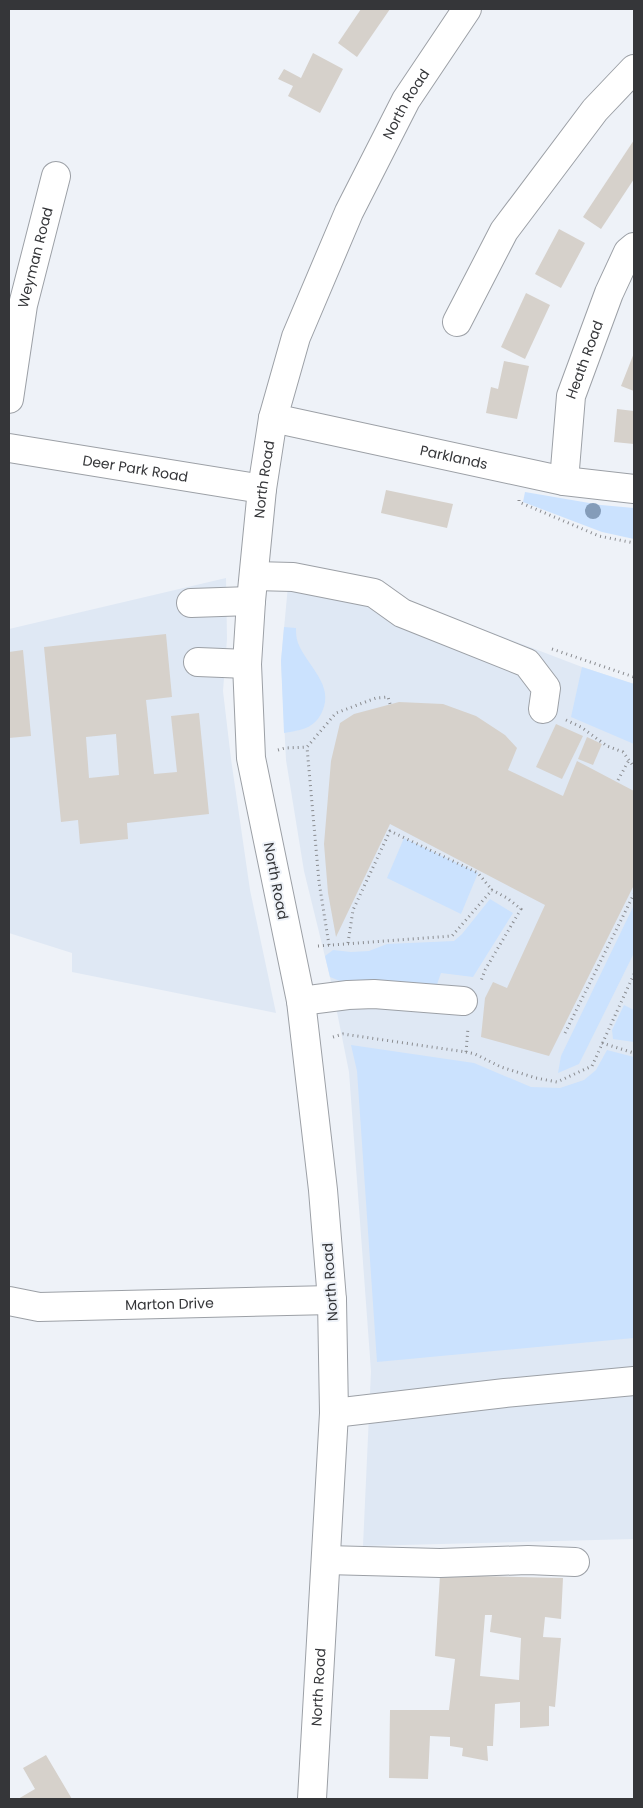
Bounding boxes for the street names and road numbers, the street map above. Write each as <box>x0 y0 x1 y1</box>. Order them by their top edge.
street label: North Road <box>378 65 434 143</box>
street label: Weyman Road <box>13 205 58 310</box>
street label: Heath Road <box>561 318 608 402</box>
street label: North Road <box>249 439 279 519</box>
street label: Parklands <box>418 440 490 474</box>
street label: Deer Park Road <box>81 450 190 487</box>
street label: North Road <box>259 841 293 921</box>
street label: North Road <box>317 1242 343 1322</box>
street label: Marton Drive <box>125 1293 214 1315</box>
street label: North Road <box>306 1648 331 1727</box>

